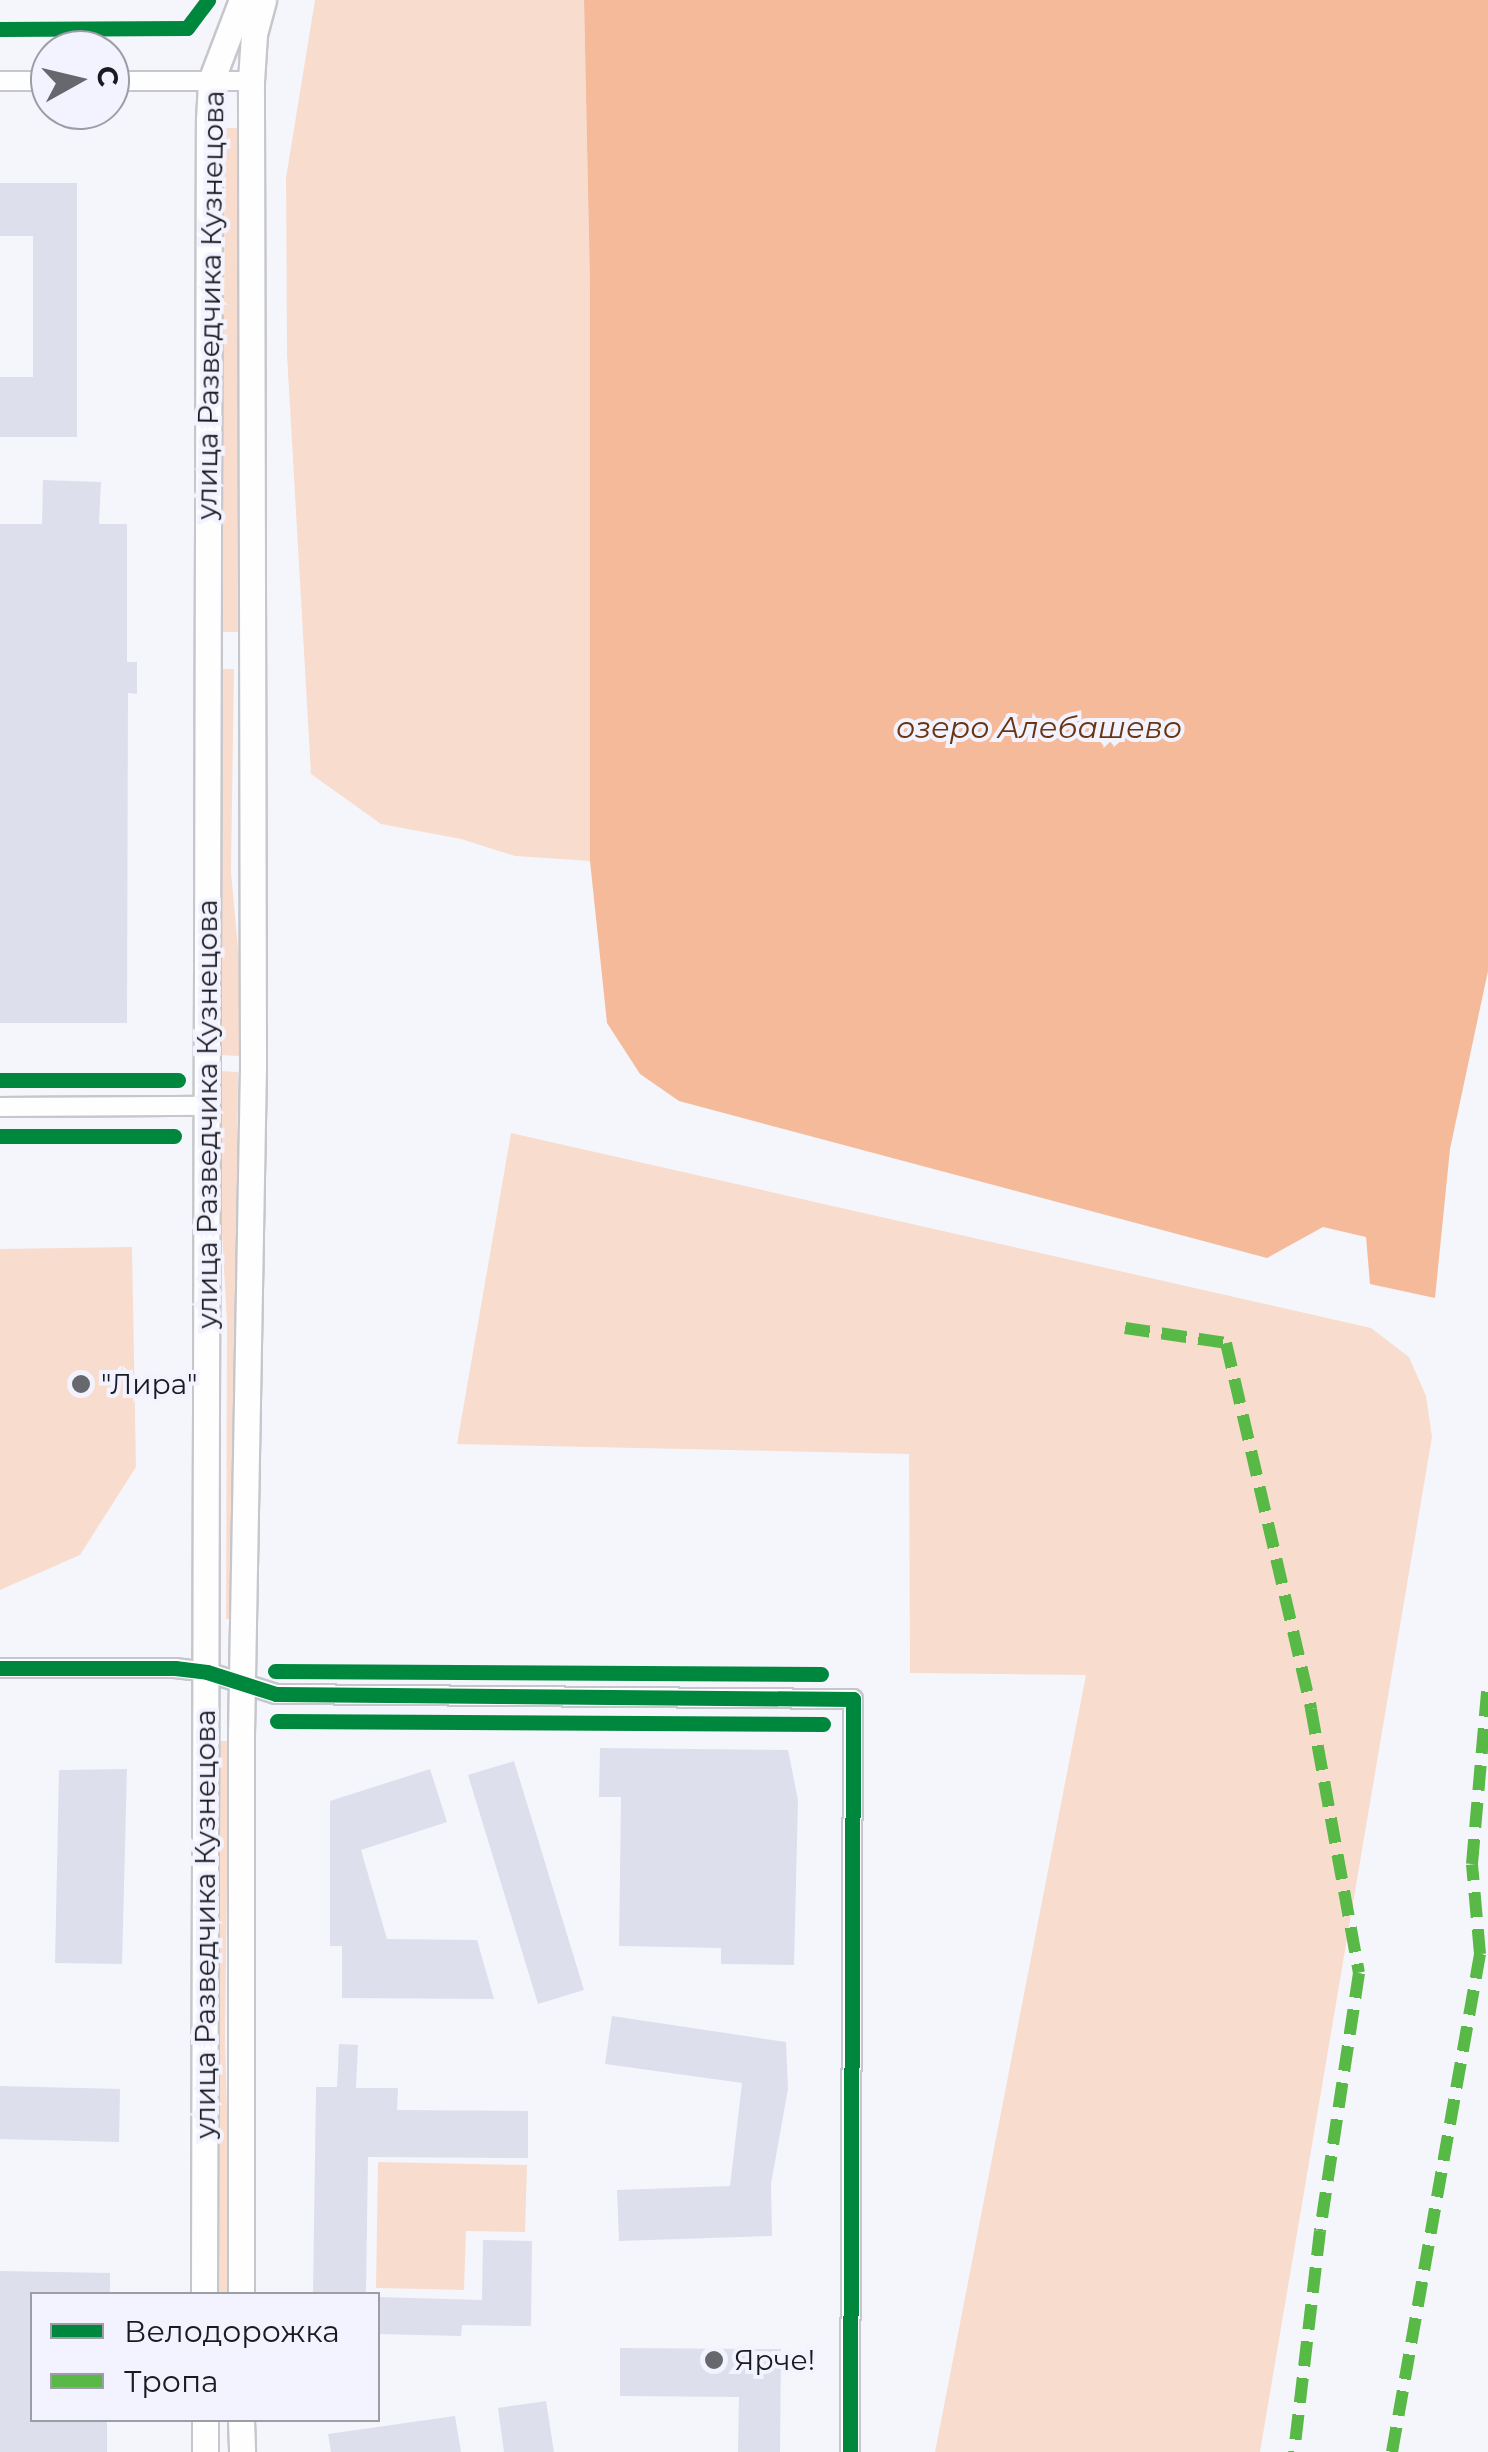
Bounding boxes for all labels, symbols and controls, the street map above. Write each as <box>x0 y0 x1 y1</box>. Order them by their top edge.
north arrow <box>30 30 130 130</box>
text: С <box>89 64 126 89</box>
street label: улица Разведчика Кузнецова <box>189 90 231 520</box>
water label: озеро Алебашево <box>896 710 1182 746</box>
street label: улица Разведчика Кузнецова <box>190 899 224 1329</box>
place label: "Лира" <box>101 1367 197 1401</box>
marker: "Лира" <box>70 1373 92 1395</box>
street label: улица Разведчика Кузнецова <box>188 1709 222 2139</box>
legend <box>30 2292 380 2422</box>
text: Велодорожка <box>124 2313 340 2350</box>
place label: Ярче! <box>734 2343 815 2377</box>
marker: Ярче! <box>703 2349 725 2371</box>
text: Тропа <box>124 2363 219 2400</box>

